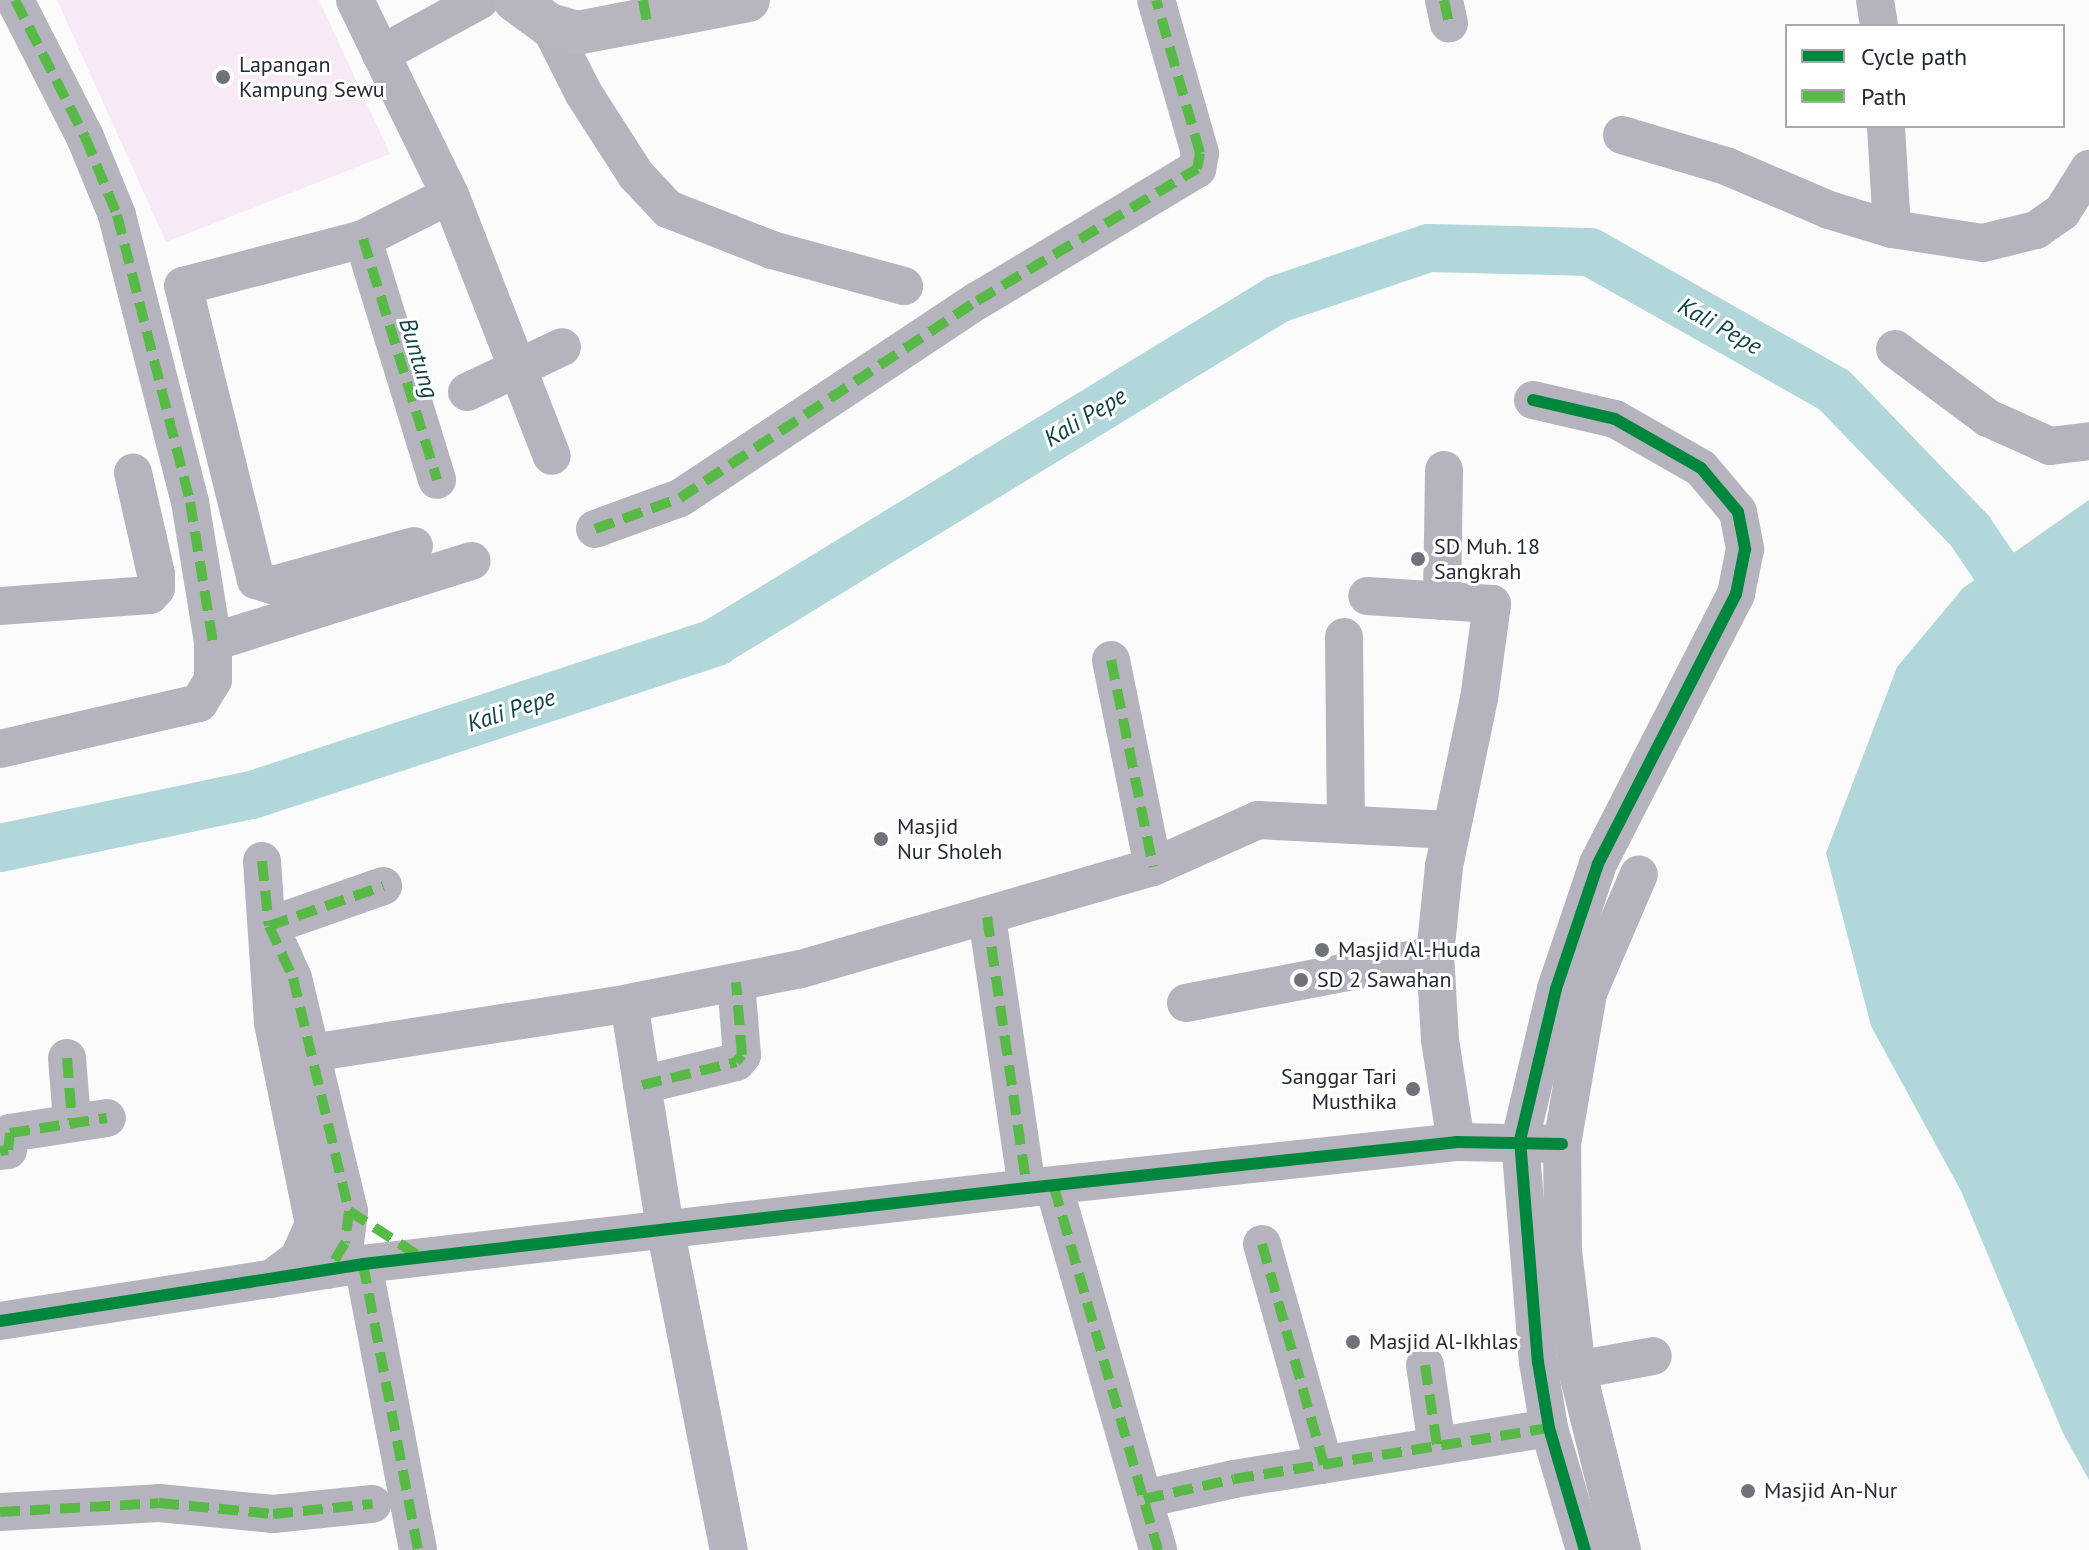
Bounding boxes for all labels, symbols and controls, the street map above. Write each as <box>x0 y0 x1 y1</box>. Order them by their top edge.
legend <box>1785 24 2065 128</box>
text: Cycle path <box>1861 41 1967 72</box>
place label: Lapangan Kampung Sewu <box>239 51 385 102</box>
marker: Lapangan Kampung Sewu <box>214 68 232 86</box>
text: Path <box>1861 81 1907 112</box>
water label: Kali Pepe <box>1673 291 1767 361</box>
water label: Buntung <box>393 314 445 402</box>
water label: Kali Pepe <box>1039 381 1131 453</box>
place label: SD Muh. 18 Sangkrah <box>1434 533 1542 584</box>
marker: SD Muh. 18 Sangkrah <box>1409 550 1427 568</box>
water label: Kali Pepe <box>463 682 559 738</box>
place label: Masjid Nur Sholeh <box>897 813 1002 864</box>
marker: Masjid Nur Sholeh <box>872 830 890 848</box>
place label: Masjid Al-Huda <box>1338 937 1482 963</box>
marker: Masjid Al-Huda <box>1313 941 1331 959</box>
place label: SD 2 Sawahan <box>1317 967 1451 993</box>
marker: SD 2 Sawahan <box>1292 971 1310 989</box>
place label: Sanggar Tari Musthika <box>1280 1063 1397 1114</box>
marker: Sanggar Tari Musthika <box>1404 1080 1422 1098</box>
place label: Masjid Al-Ikhlas <box>1369 1329 1519 1355</box>
marker: Masjid Al-Ikhlas <box>1344 1333 1362 1351</box>
place label: Masjid An-Nur <box>1764 1478 1898 1504</box>
marker: Masjid An-Nur <box>1739 1482 1757 1500</box>

